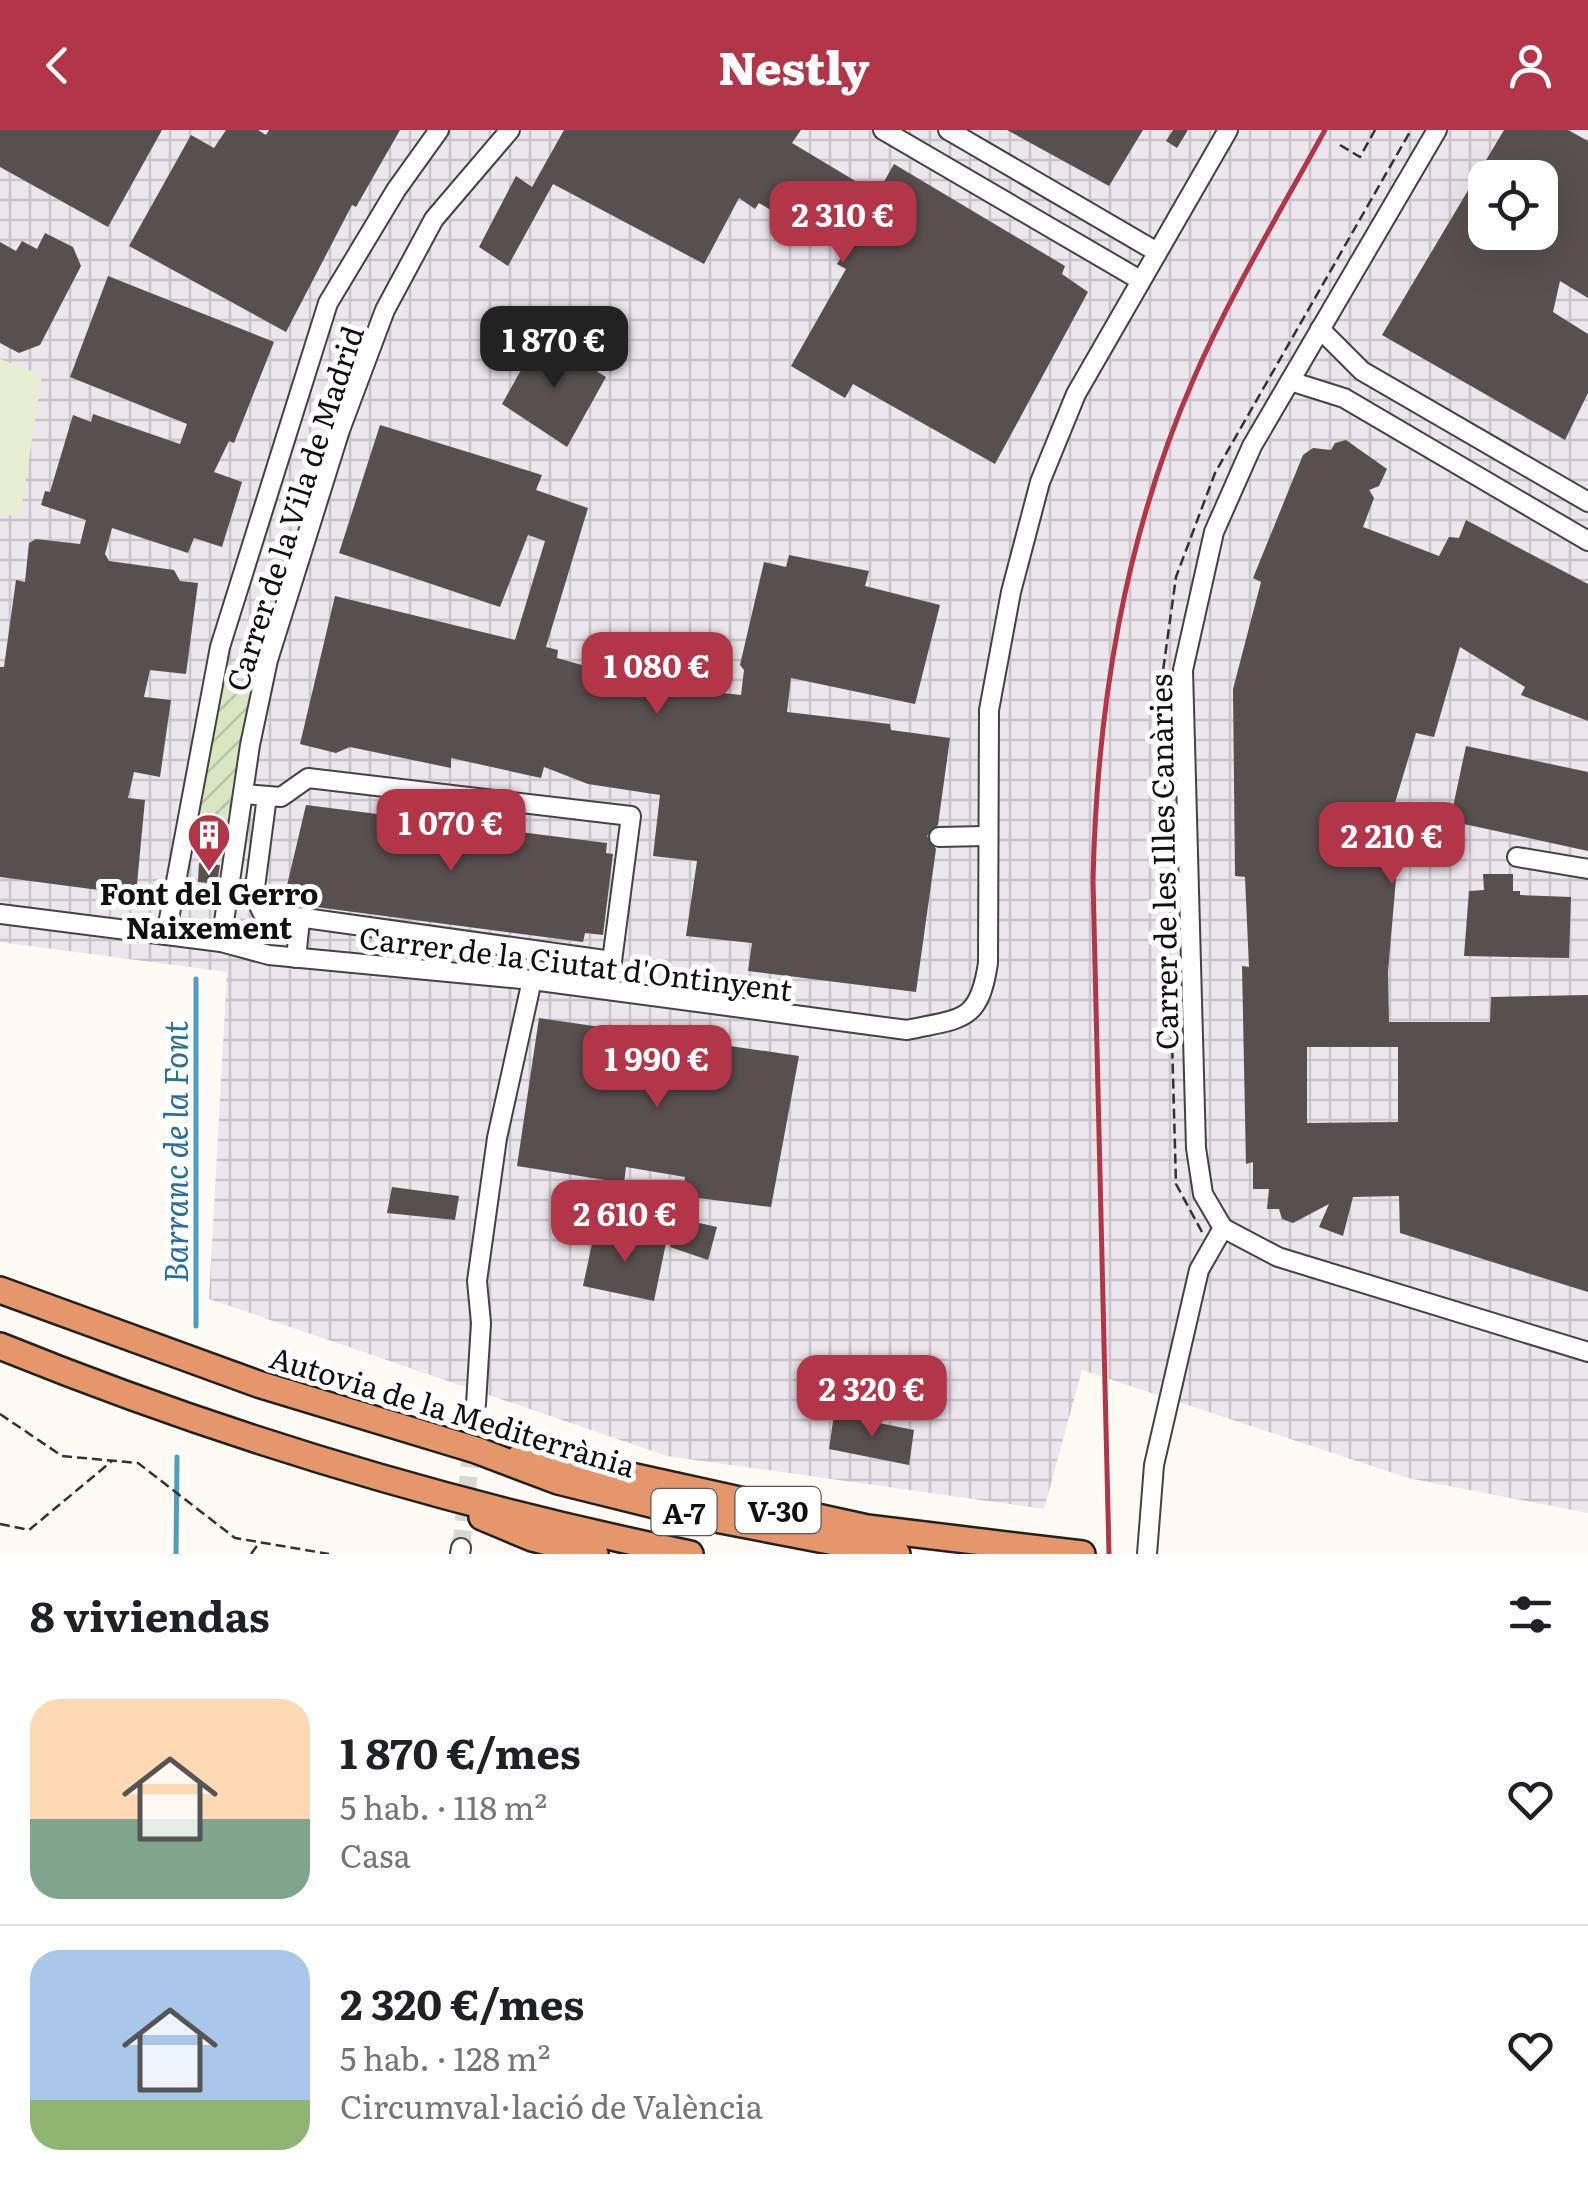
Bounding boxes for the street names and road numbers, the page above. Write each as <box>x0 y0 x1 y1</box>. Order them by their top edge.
street label: Carrer de la Vila de Madrid <box>213 320 373 696</box>
street label: Carrer de les Illes Canàries <box>1137 674 1187 1050</box>
street label: Carrer de la Ciutat d'Ontinyent <box>357 914 795 1010</box>
street label: Autovia de la Mediterrània <box>265 1333 642 1487</box>
road number: V-30 <box>736 1487 820 1533</box>
road number: A-7 <box>652 1489 716 1535</box>

